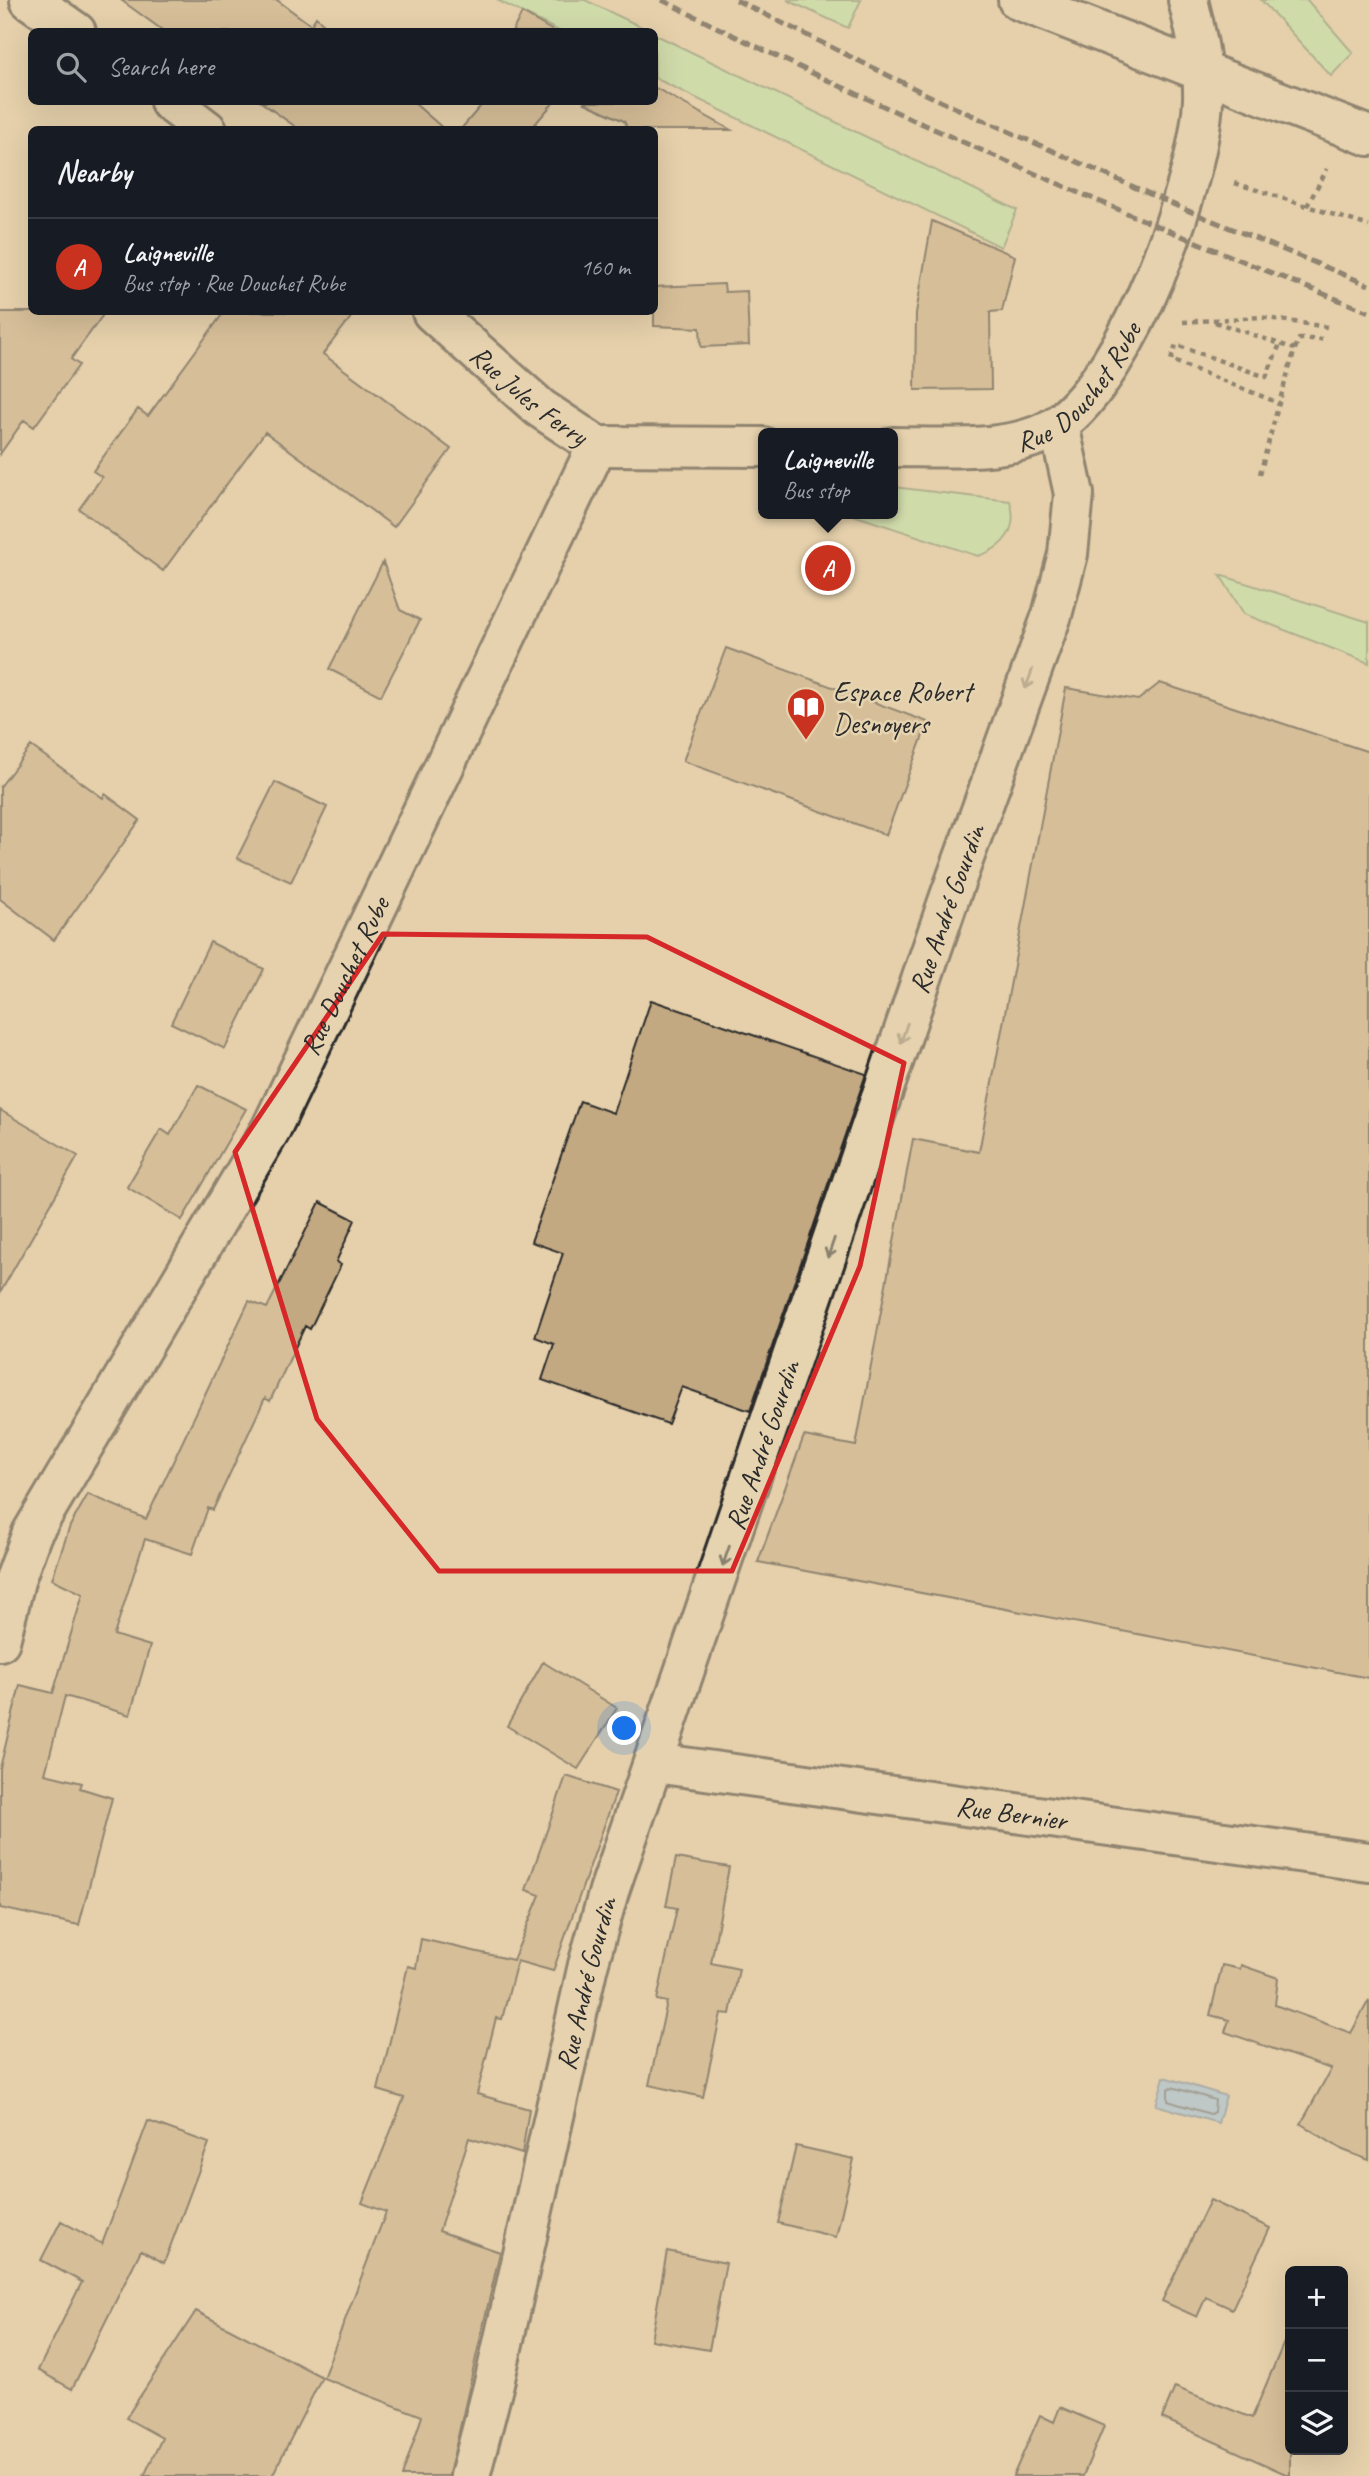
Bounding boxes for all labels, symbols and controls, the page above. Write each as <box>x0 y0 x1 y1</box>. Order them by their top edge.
search box <box>28 28 658 105</box>
icon: search <box>52 48 90 86</box>
text: Search here <box>108 50 214 83</box>
text: Nearby <box>56 153 132 191</box>
text: Laigneville <box>123 236 213 269</box>
text: A <box>73 253 85 282</box>
text: 160 m <box>581 253 630 282</box>
text: Bus stop · Rue Douchet Rube <box>123 269 345 298</box>
street label: Rue Douchet Rube <box>1013 315 1150 459</box>
street label: Rue Jules Ferry <box>463 337 596 454</box>
popup <box>758 428 898 519</box>
text: Laigneville <box>783 443 873 476</box>
text: Bus stop <box>783 476 849 505</box>
pin: A <box>805 542 851 594</box>
one-way arrow <box>1021 668 1034 690</box>
place label: Espace Robert Desnoyers <box>833 674 976 741</box>
library icon: Espace Robert Desnoyers <box>785 686 827 741</box>
street label: Rue André Gourdin <box>901 818 993 998</box>
street label: Rue Douchet Rube <box>292 890 398 1061</box>
one-way arrow <box>897 1021 909 1043</box>
one-way arrow <box>824 1237 837 1259</box>
street label: Rue André Gourdin <box>717 1354 808 1534</box>
one-way arrow <box>719 1545 732 1567</box>
your location <box>607 1711 641 1745</box>
street label: Rue Bernier <box>954 1788 1071 1838</box>
street label: Rue André Gourdin <box>548 1892 625 2073</box>
map controls <box>1285 2266 1348 2455</box>
button: + <box>1285 2266 1348 2329</box>
button: − <box>1285 2329 1348 2392</box>
button: layers <box>1285 2392 1348 2455</box>

